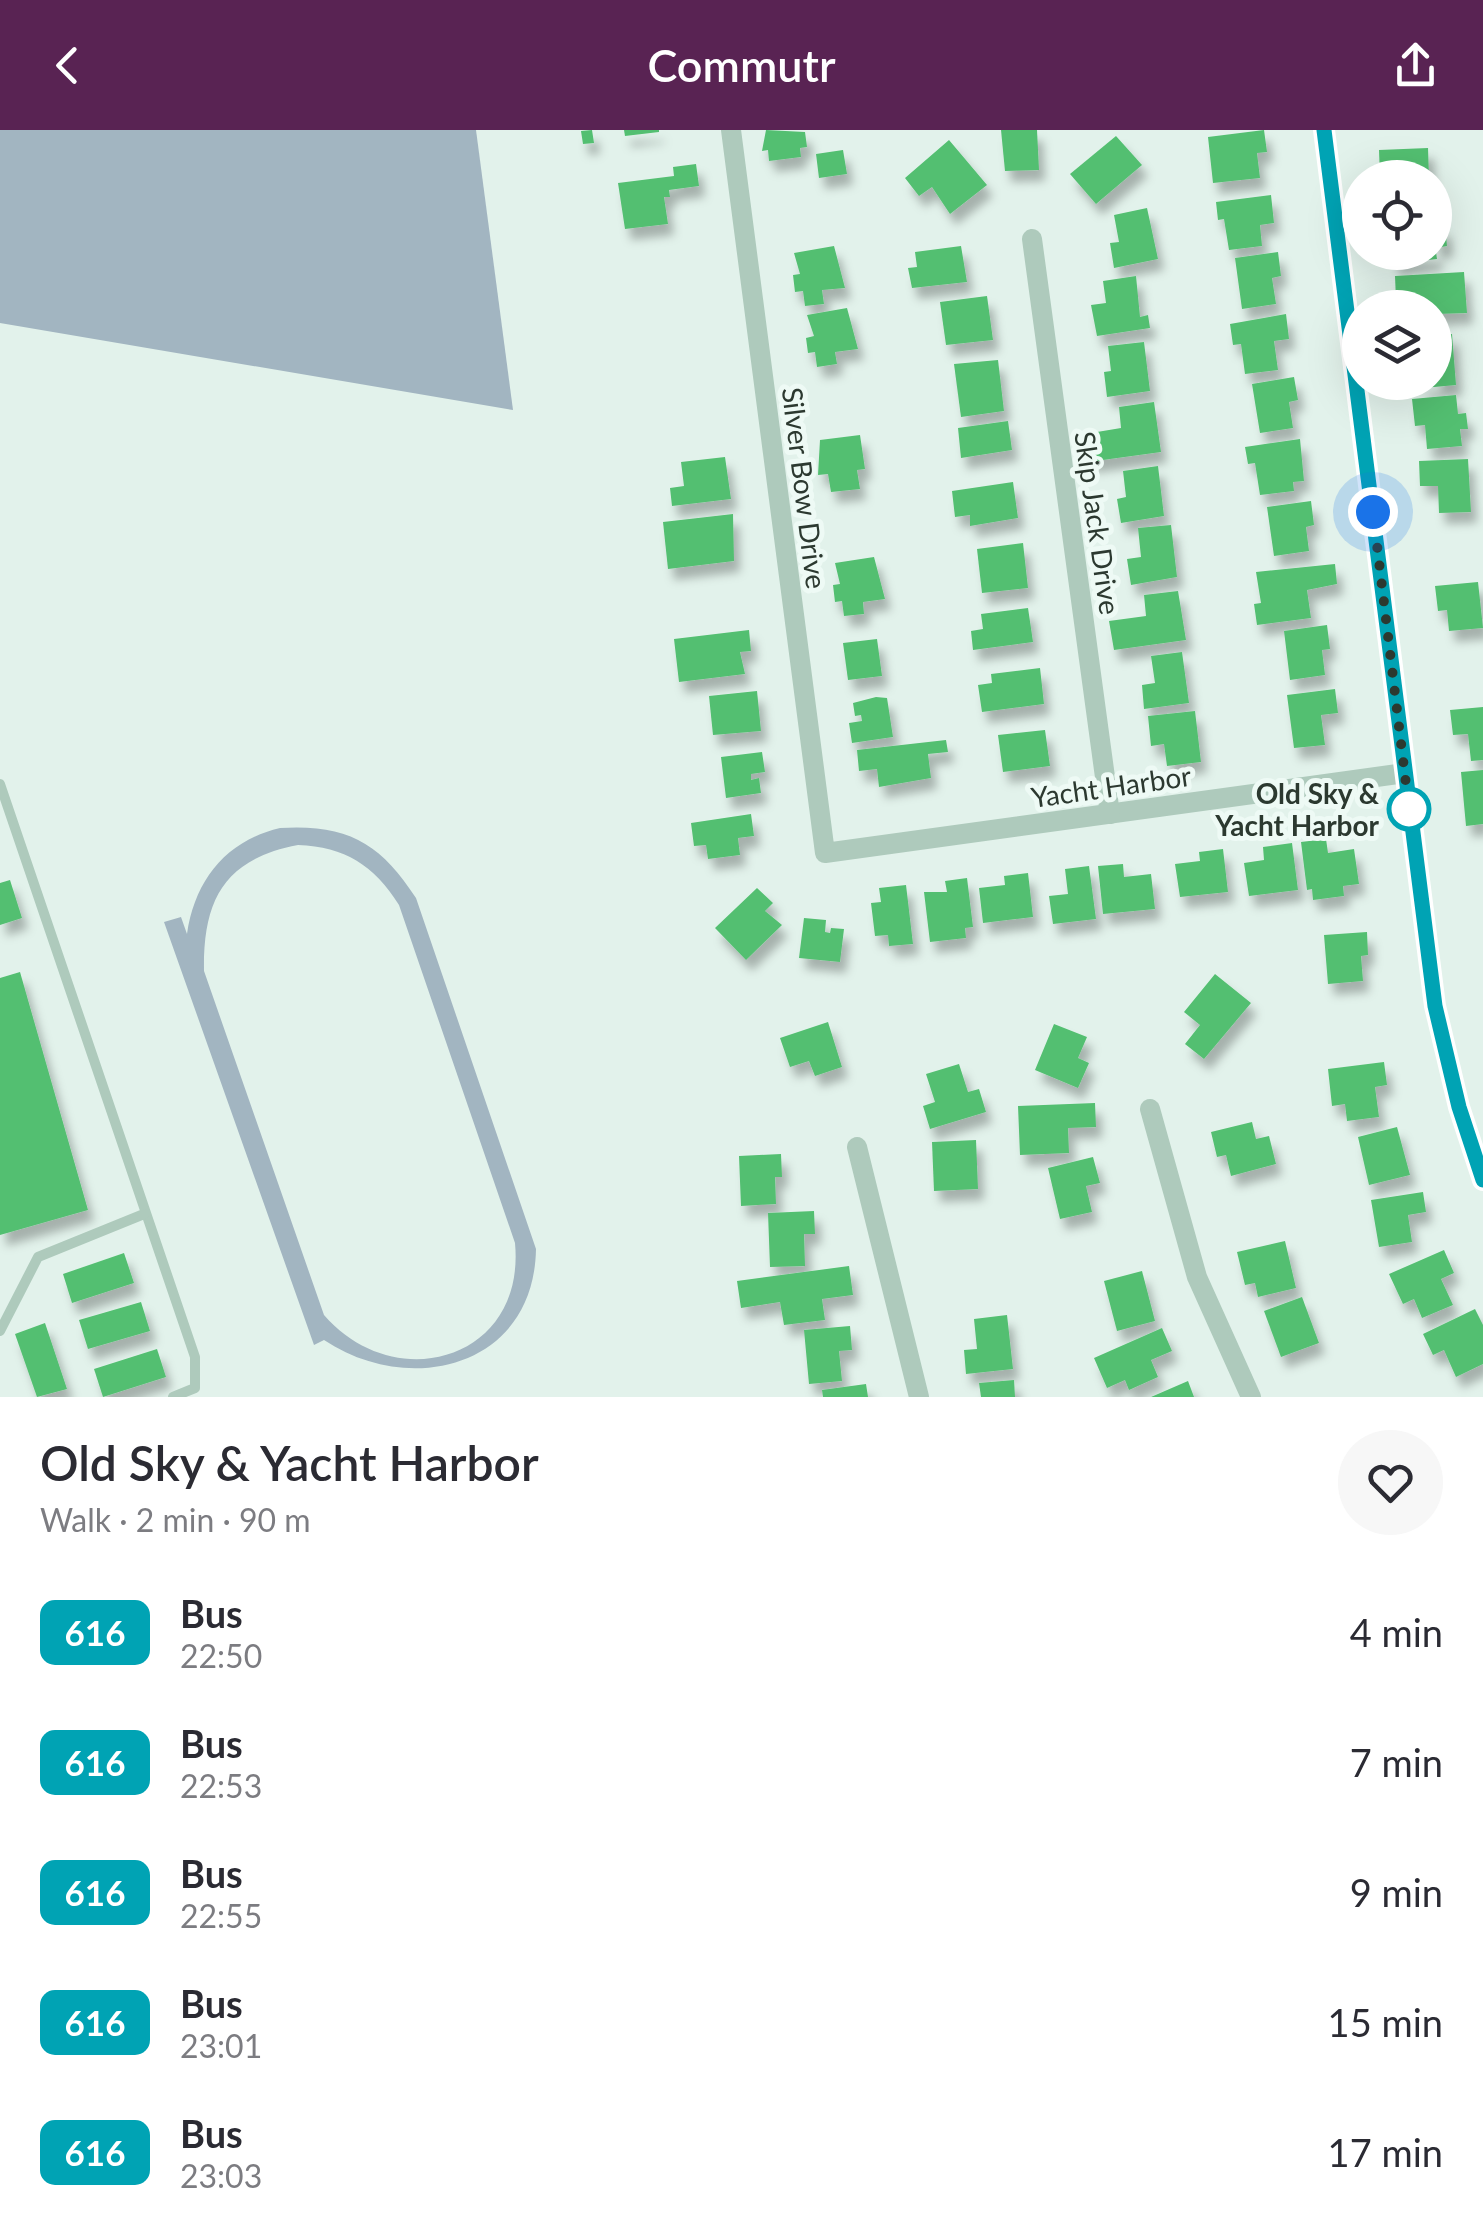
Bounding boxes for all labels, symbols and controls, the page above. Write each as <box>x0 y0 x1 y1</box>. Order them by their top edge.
icon: back <box>40 38 95 93</box>
text: Commutr <box>647 38 836 92</box>
icon: share <box>1388 38 1443 93</box>
map controls <box>1342 160 1452 400</box>
button: locate <box>1342 160 1452 270</box>
button: layers <box>1342 290 1452 400</box>
street label: Silver Bow Drive <box>776 385 834 591</box>
street label: Skip Jack Drive <box>1068 429 1128 617</box>
your location <box>1348 487 1398 537</box>
street label: Yacht Harbor <box>1029 758 1193 814</box>
place label: Old Sky & Yacht Harbor <box>1214 776 1380 842</box>
marker: Old Sky & Yacht Harbor <box>1388 788 1430 830</box>
button: heart <box>1338 1430 1443 1535</box>
text: Old Sky & Yacht Harbor <box>40 1434 539 1491</box>
text: Walk · 2 min · 90 m <box>40 1500 311 1539</box>
text: Bus <box>180 1590 243 1636</box>
text: 4 min <box>1350 1609 1443 1655</box>
text: 616 <box>65 1611 125 1653</box>
text: 22:50 <box>180 1636 262 1675</box>
text: Bus <box>180 1720 243 1766</box>
text: 7 min <box>1350 1739 1443 1785</box>
text: 616 <box>65 1741 125 1783</box>
text: 22:53 <box>180 1766 262 1805</box>
text: Bus <box>180 1850 243 1896</box>
text: 9 min <box>1350 1869 1443 1915</box>
text: 616 <box>65 1871 125 1913</box>
text: 22:55 <box>180 1896 262 1935</box>
text: Bus <box>180 1980 243 2026</box>
text: 15 min <box>1328 1999 1443 2045</box>
text: 616 <box>65 2001 125 2043</box>
text: 23:01 <box>180 2026 262 2065</box>
text: Bus <box>180 2110 243 2156</box>
text: 17 min <box>1328 2129 1443 2175</box>
text: 616 <box>65 2131 125 2173</box>
text: 23:03 <box>180 2156 262 2195</box>

